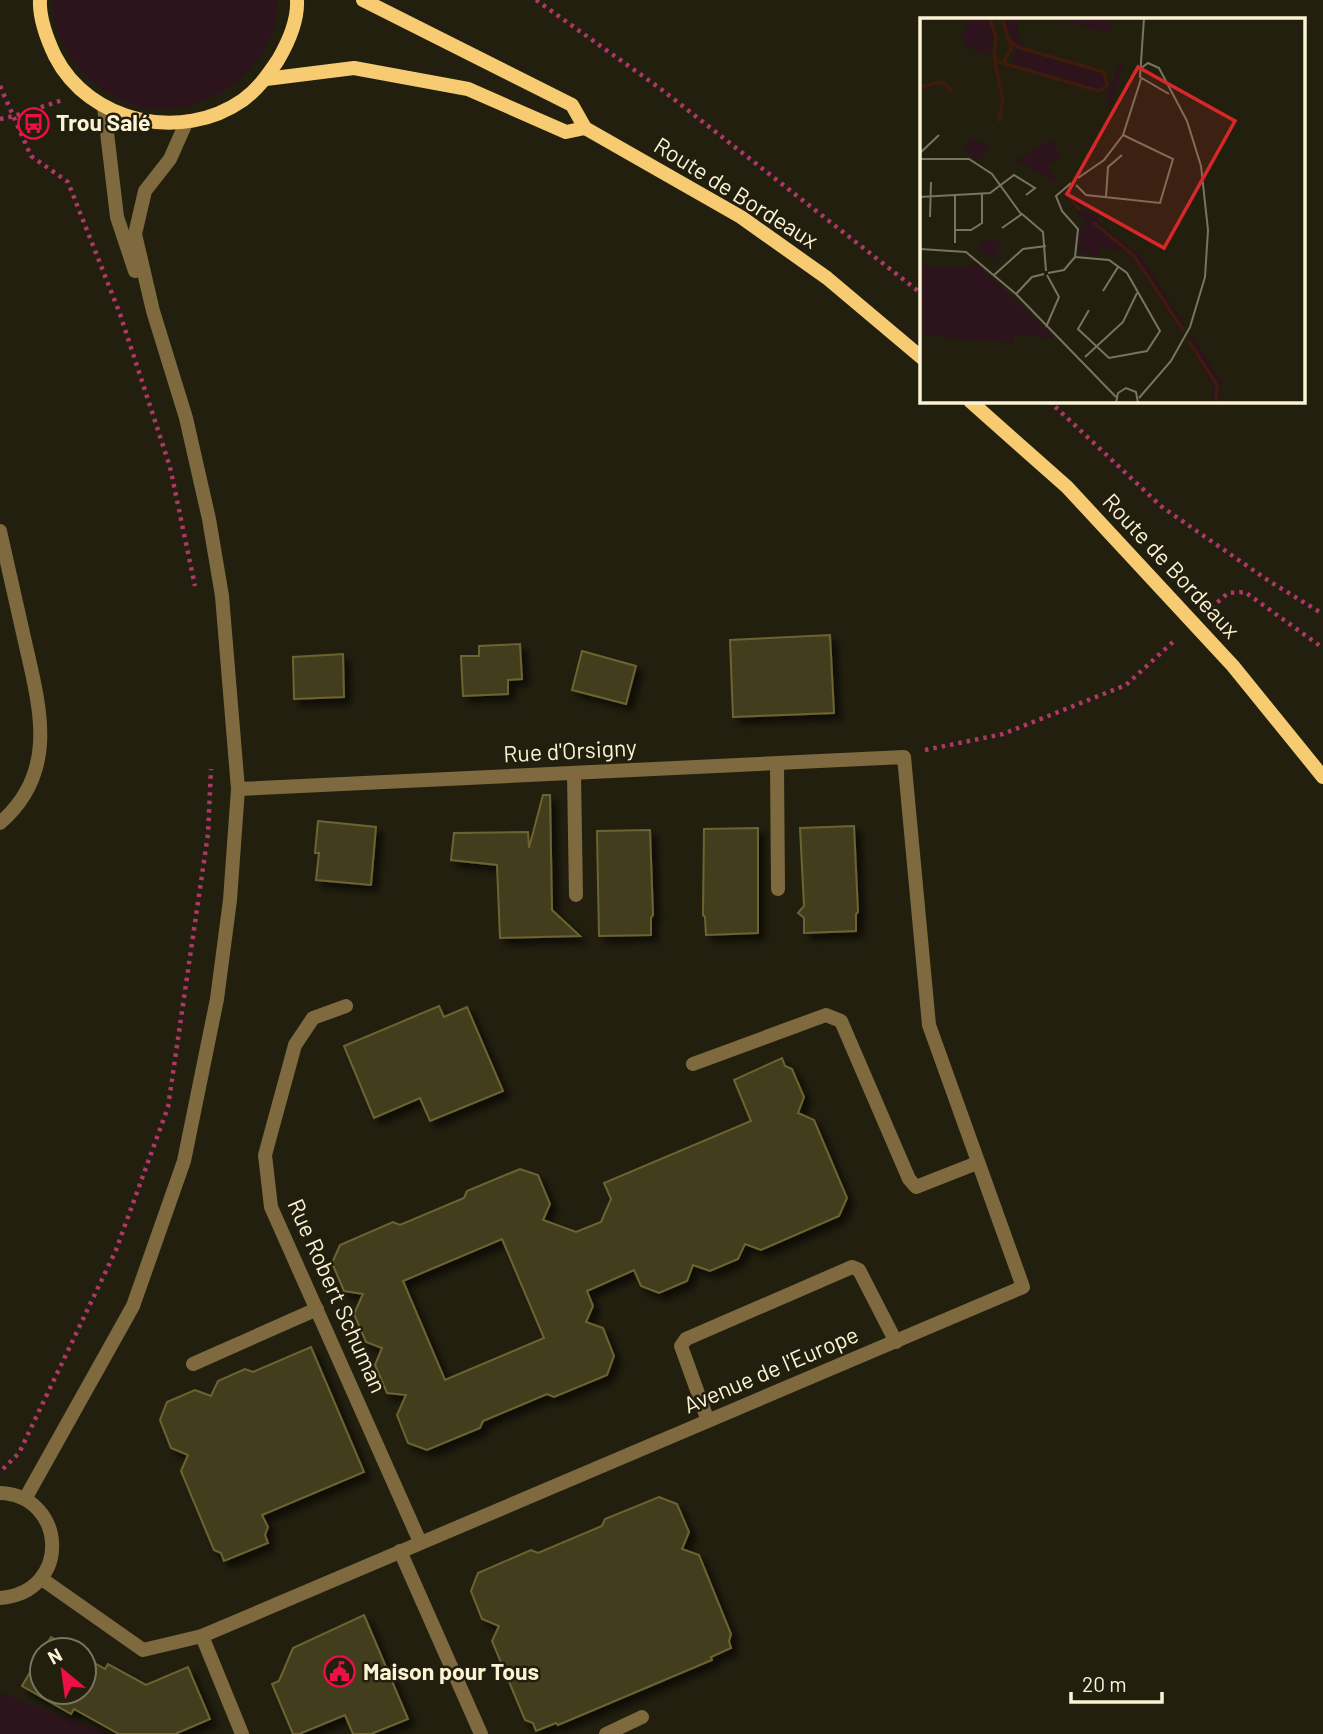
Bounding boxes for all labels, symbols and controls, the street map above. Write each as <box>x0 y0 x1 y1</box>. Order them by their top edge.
inset map <box>920 18 1306 402</box>
bus stop icon: Trou Salé <box>16 106 50 140</box>
place label: Trou Salé <box>56 108 150 136</box>
street label: Route de Bordeaux <box>649 130 824 254</box>
street label: Route de Bordeaux <box>1097 487 1246 644</box>
street label: Rue d'Orsigny <box>503 733 638 767</box>
street label: Rue Robert Schuman <box>283 1194 393 1397</box>
street label: Avenue de l'Europe <box>679 1320 862 1419</box>
north arrow <box>28 1636 98 1706</box>
text: N <box>43 1643 66 1669</box>
public building icon: Maison pour Tous <box>323 1655 357 1689</box>
place label: Maison pour Tous <box>363 1657 539 1685</box>
scale bar <box>1071 1660 1162 1704</box>
text: 20 m <box>1082 1671 1127 1696</box>

